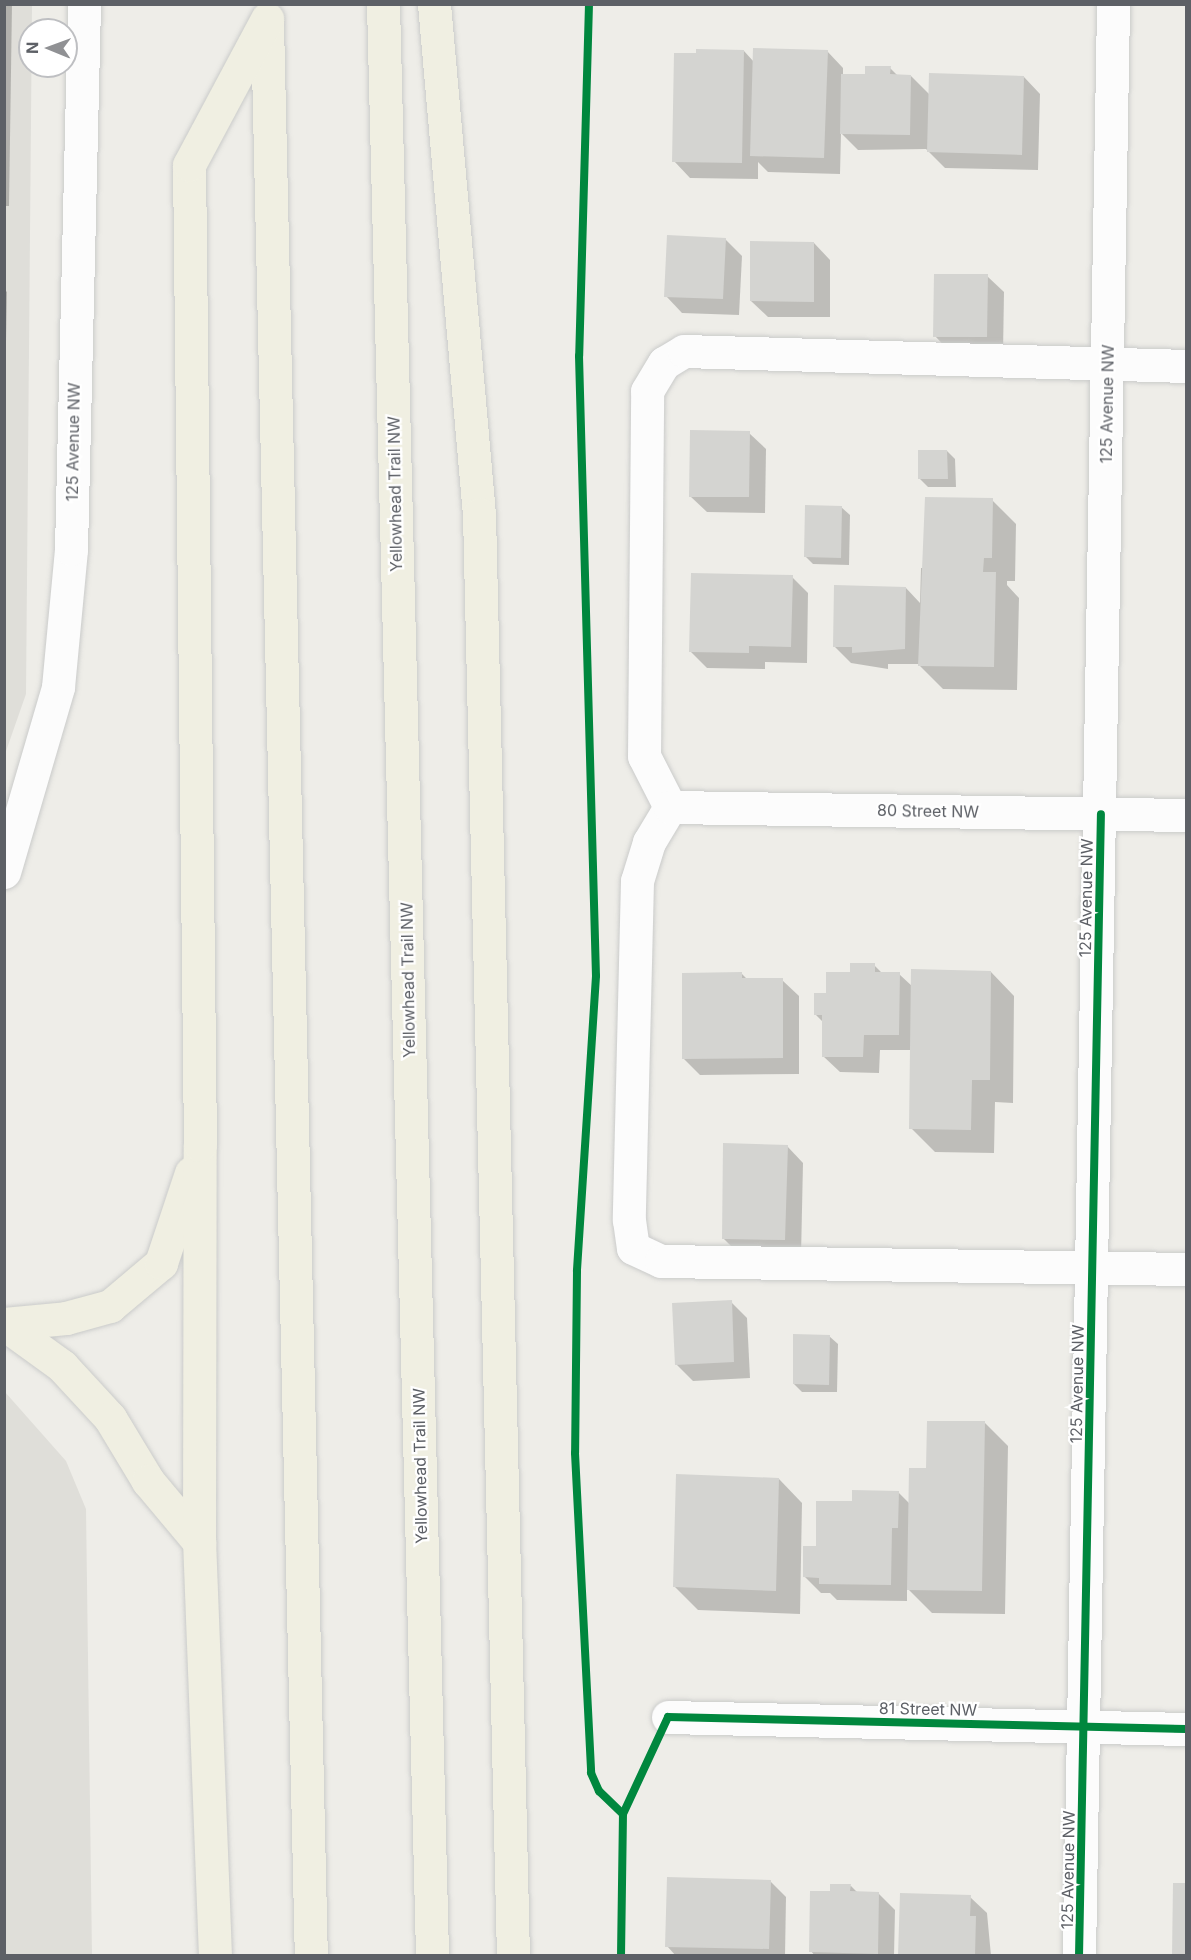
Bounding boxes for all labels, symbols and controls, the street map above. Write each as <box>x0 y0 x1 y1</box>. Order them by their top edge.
north arrow <box>18 18 78 78</box>
text: N <box>22 41 42 54</box>
street label: 125 Avenue NW <box>1096 344 1118 464</box>
street label: 125 Avenue NW <box>62 382 84 502</box>
street label: Yellowhead Trail NW <box>384 416 406 572</box>
street label: 80 Street NW <box>877 801 979 821</box>
street label: 125 Avenue NW <box>1075 838 1097 958</box>
street label: Yellowhead Trail NW <box>397 902 419 1058</box>
street label: 125 Avenue NW <box>1066 1324 1088 1444</box>
street label: Yellowhead Trail NW <box>409 1388 431 1544</box>
street label: 81 Street NW <box>879 1699 977 1719</box>
street label: 125 Avenue NW <box>1057 1810 1079 1930</box>

